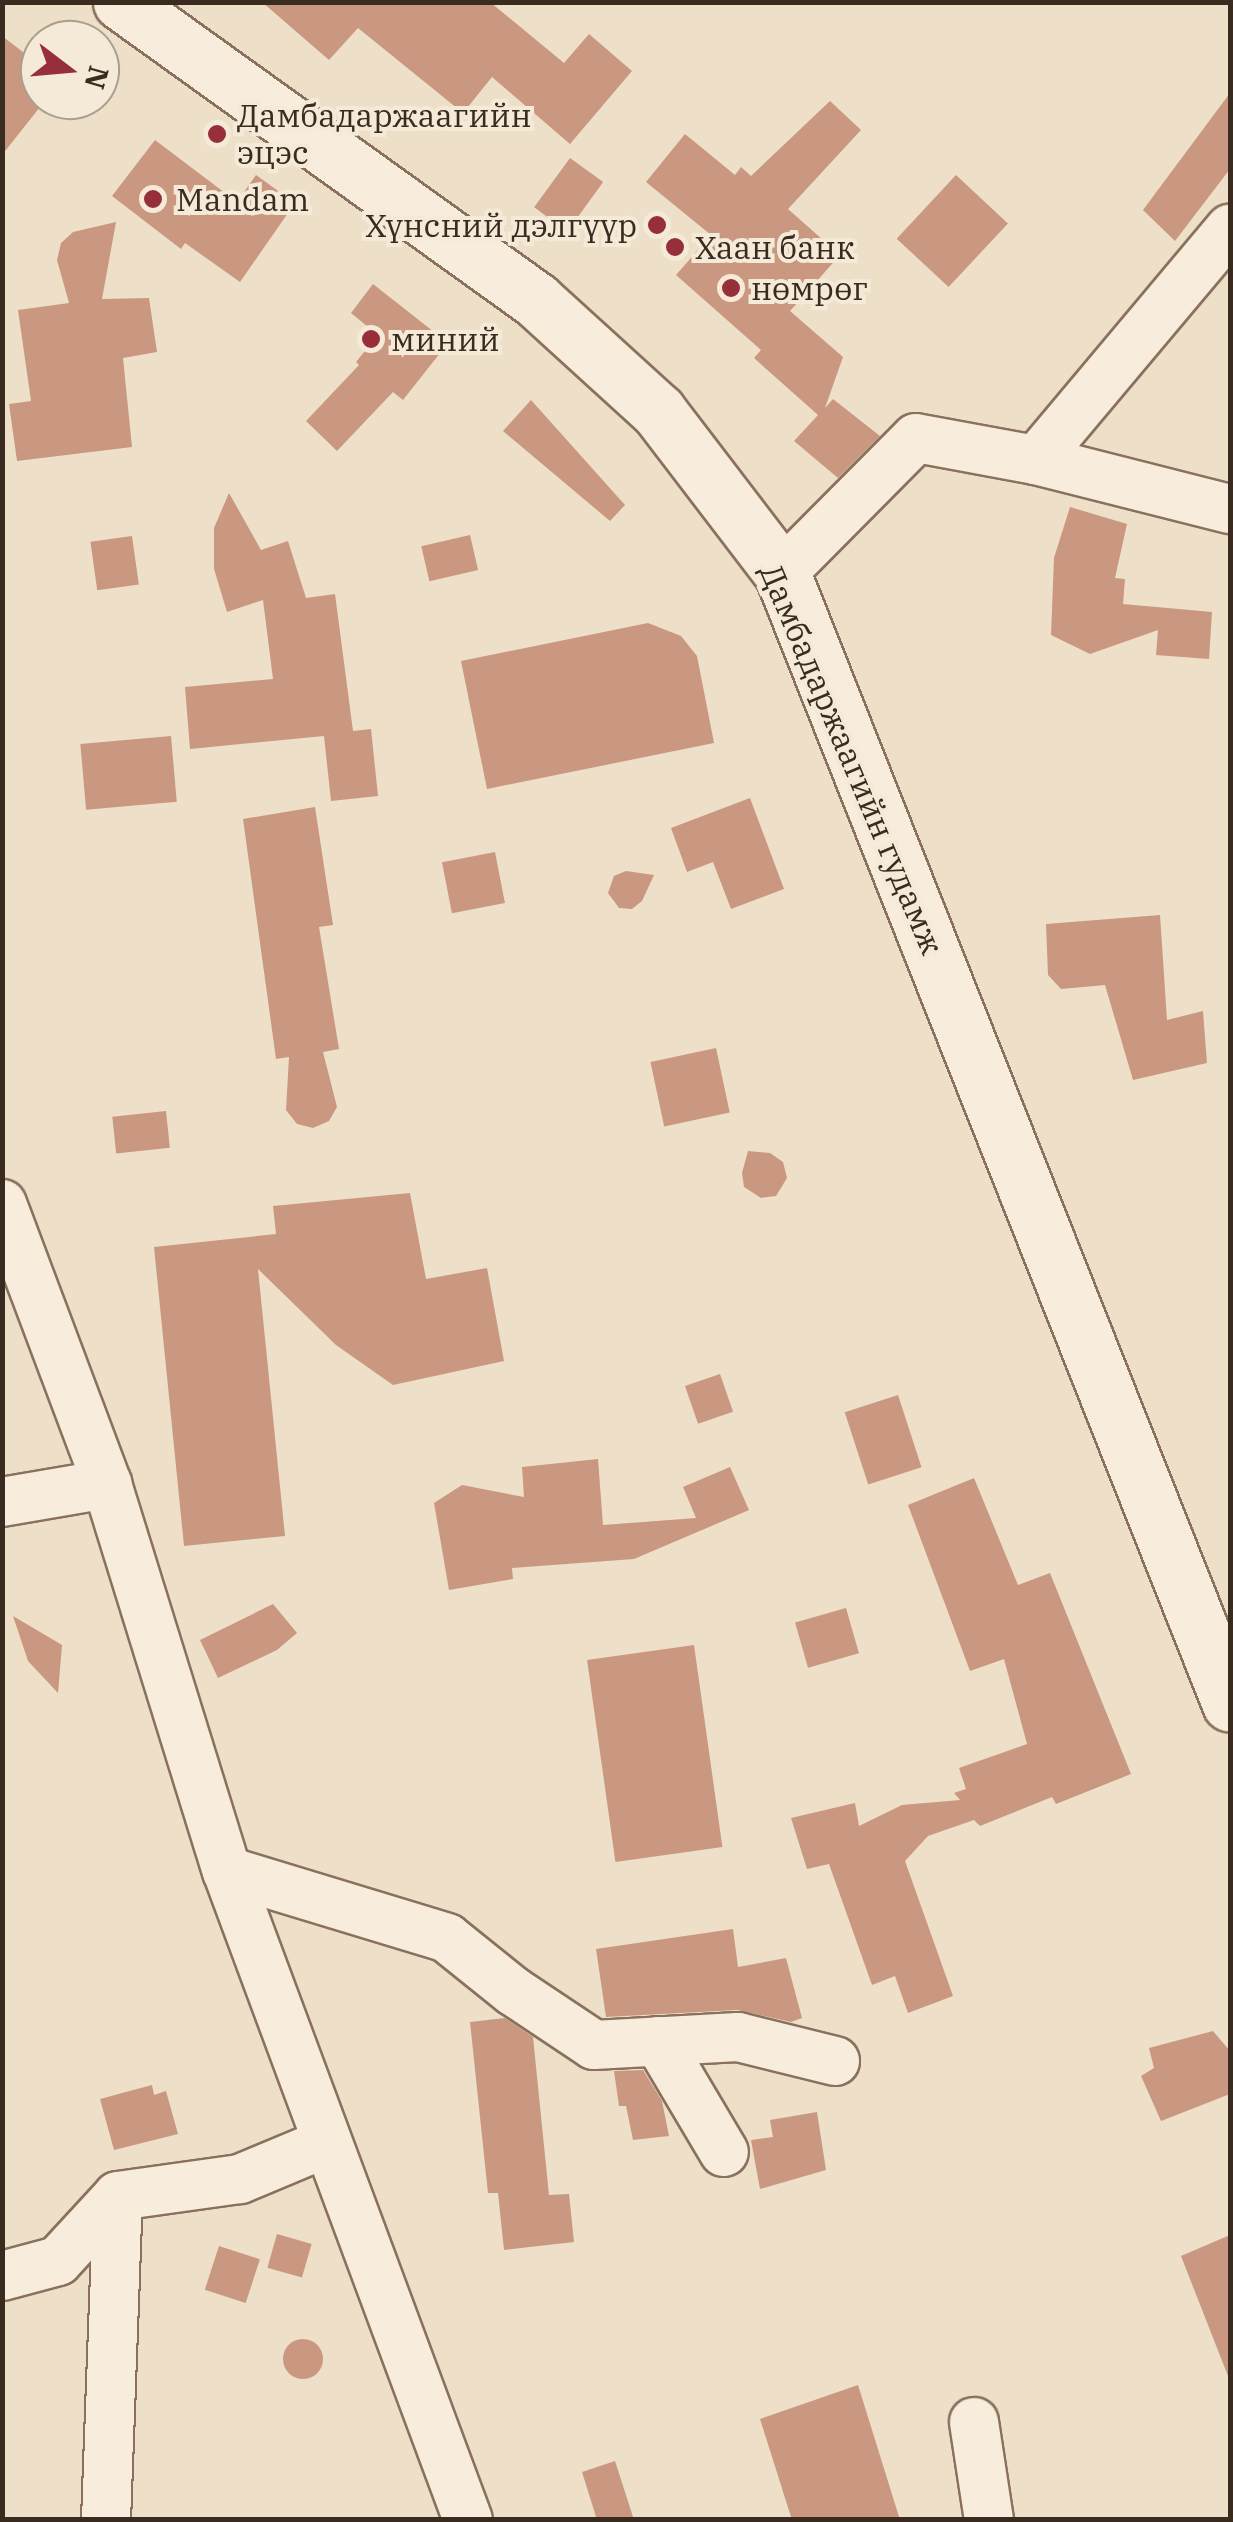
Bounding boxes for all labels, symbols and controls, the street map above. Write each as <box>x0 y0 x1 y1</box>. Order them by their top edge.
north arrow <box>20 20 120 120</box>
text: N <box>77 62 118 94</box>
place label: Дамбадаржаагийн эцэс <box>237 97 532 172</box>
marker: Дамбадаржаагийн эцэс <box>206 123 228 145</box>
place label: Mandam <box>176 180 309 218</box>
marker: Mandam <box>140 186 166 212</box>
place label: Хүнсний дэлгүүр <box>365 206 637 244</box>
marker: Хүнсний дэлгүүр <box>646 214 668 236</box>
place label: Хаан банк <box>695 228 855 266</box>
marker: Хаан банк <box>664 236 686 258</box>
place label: нөмрөг <box>751 269 868 307</box>
marker: нөмрөг <box>720 277 742 299</box>
place label: миний <box>391 320 500 358</box>
marker: миний <box>360 328 382 350</box>
street label: Дамбадаржаагийн гудамж <box>752 558 952 960</box>

